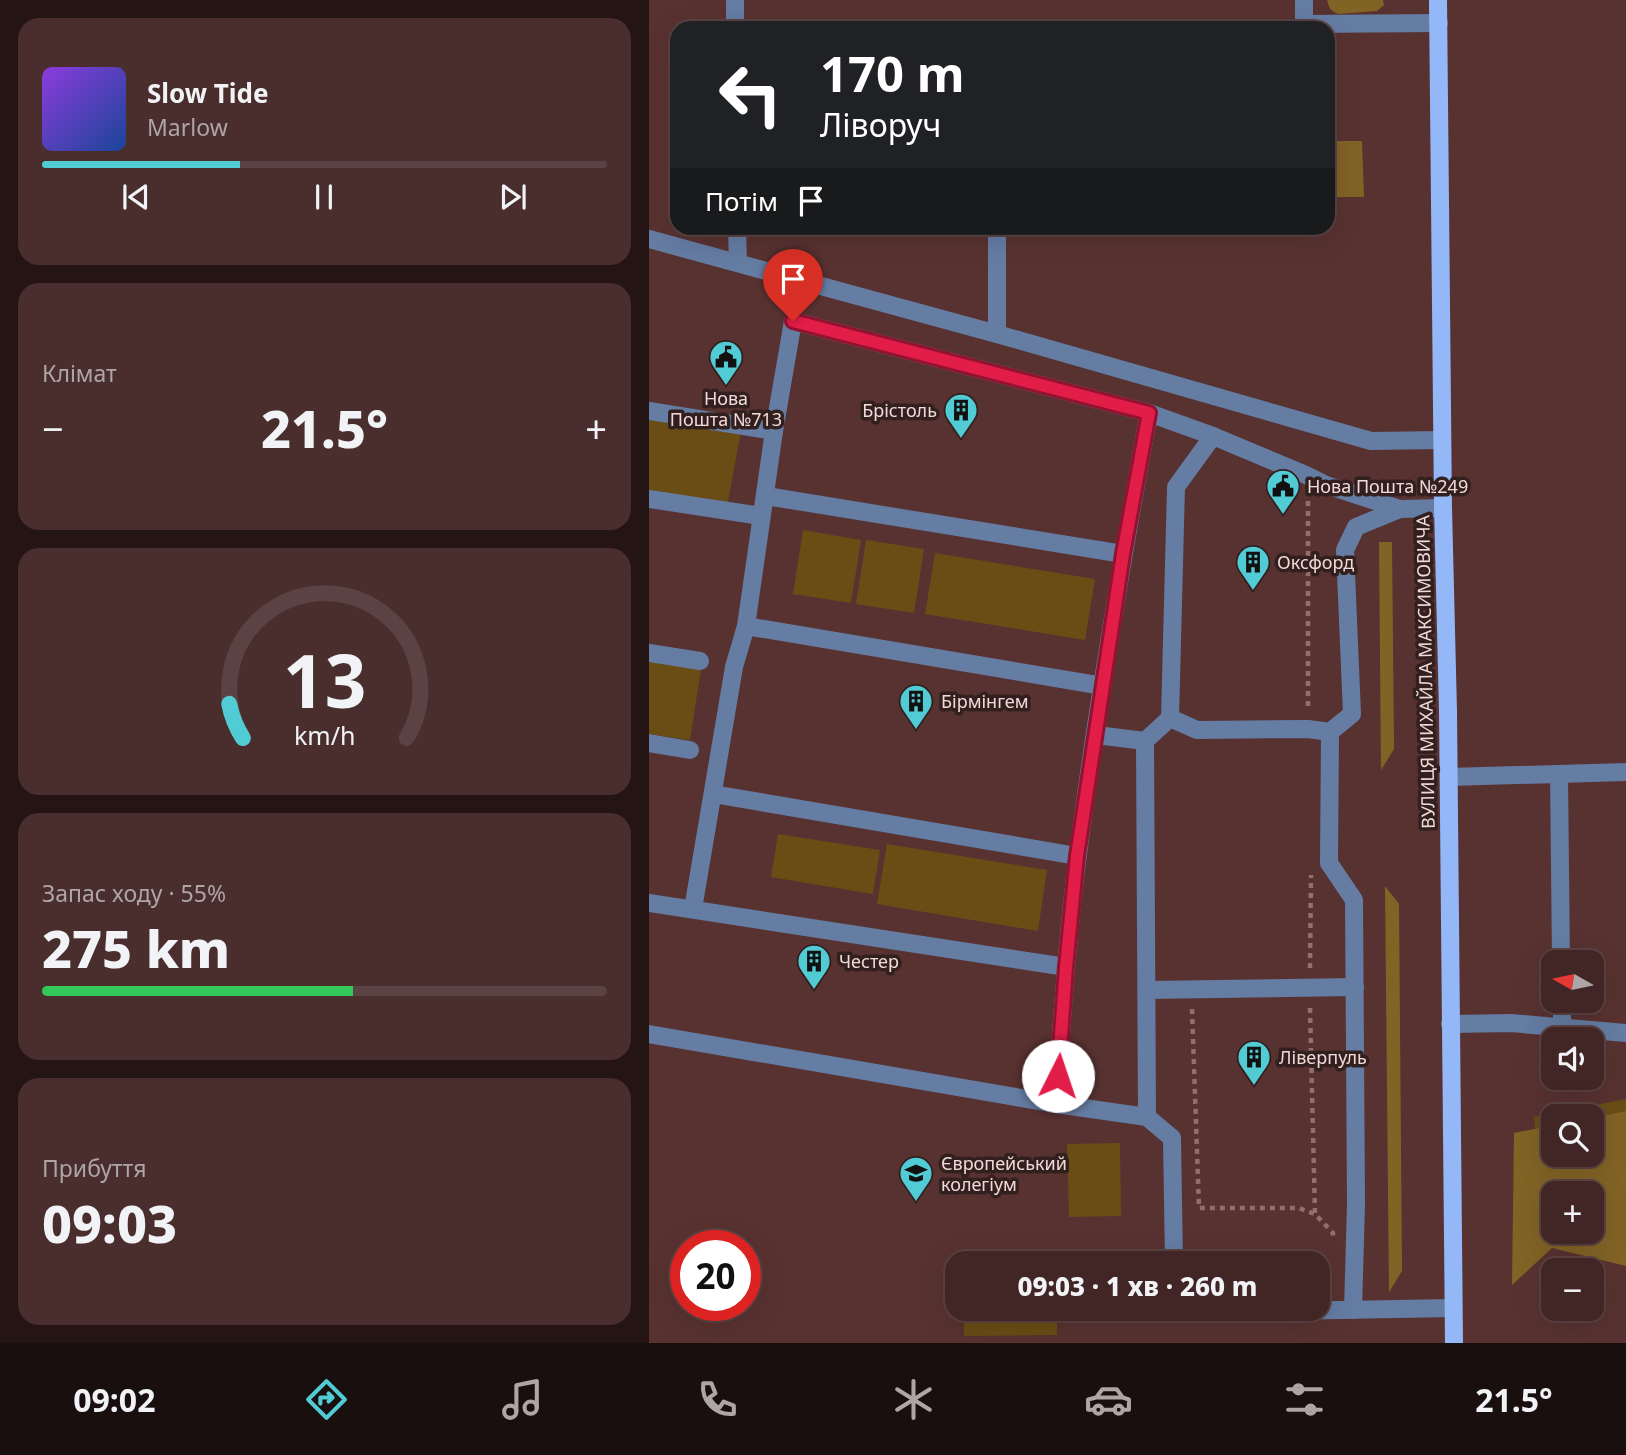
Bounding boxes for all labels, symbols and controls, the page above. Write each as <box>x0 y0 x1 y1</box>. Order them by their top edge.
text: 170 m <box>820 40 965 106</box>
icon: left <box>705 49 796 140</box>
text: Slow Tide <box>147 75 269 111</box>
text: Ліворуч <box>820 103 941 146</box>
text: Marlow <box>147 111 228 143</box>
icon: previous <box>117 178 155 216</box>
icon: pause <box>305 178 343 216</box>
icon: next <box>494 178 532 216</box>
icon: arrive <box>792 182 830 220</box>
text: Потім <box>705 183 778 219</box>
pin <box>763 249 823 321</box>
icon: arrive <box>774 260 812 298</box>
public building icon: Нова Пошта №713 <box>707 338 745 387</box>
text: Клімат <box>42 357 117 389</box>
place label: Нова Пошта №713 <box>670 386 782 431</box>
building icon: Брістоль <box>942 391 980 440</box>
text: 21.5° <box>261 392 388 463</box>
place label: Брістоль <box>862 398 937 422</box>
text: − <box>42 402 64 454</box>
text: + <box>585 402 607 454</box>
public building icon: Нова Пошта №249 <box>1264 467 1302 516</box>
place label: Нова Пошта №249 <box>1307 474 1468 498</box>
street label: ВУЛИЦЯ МИХАЙЛА МАКСИМОВИЧА <box>1410 514 1440 829</box>
building icon: Оксфорд <box>1234 543 1272 592</box>
place label: Оксфорд <box>1277 550 1354 574</box>
text: 13 <box>283 630 366 729</box>
building icon: Бірмінгем <box>897 682 935 731</box>
place label: Бірмінгем <box>941 689 1029 713</box>
text: km/h <box>294 717 355 751</box>
text: Запас ходу · 55% <box>42 877 226 909</box>
text: 275 km <box>42 912 230 983</box>
building icon: Честер <box>795 942 833 991</box>
place label: Честер <box>839 949 899 973</box>
north arrow <box>1541 950 1605 1013</box>
map controls <box>1541 950 1604 1321</box>
button: sound <box>1541 1027 1604 1090</box>
building icon: Ліверпуль <box>1235 1038 1273 1087</box>
position arrow <box>1021 1039 1095 1113</box>
place label: Ліверпуль <box>1279 1045 1367 1069</box>
button: search <box>1541 1104 1604 1167</box>
place label: Європейський колегіум <box>941 1151 1067 1196</box>
text: Прибуття <box>42 1152 147 1184</box>
school or university icon: Європейський колегіум <box>897 1154 935 1203</box>
button: + <box>1541 1181 1604 1244</box>
text: 09:03 <box>42 1187 177 1258</box>
speed limit sign: 20 <box>670 1230 761 1321</box>
button: − <box>1541 1258 1604 1321</box>
text: 09:03 · 1 хв · 260 m <box>1018 1268 1257 1304</box>
icon: directions <box>302 1375 351 1424</box>
icon: music <box>498 1375 547 1424</box>
icon: phone <box>693 1375 742 1424</box>
icon: climate <box>889 1375 938 1424</box>
icon: car <box>1084 1375 1133 1424</box>
icon: filters <box>1280 1375 1329 1424</box>
text: 09:02 <box>73 1378 155 1421</box>
text: 21.5° <box>1475 1378 1553 1421</box>

